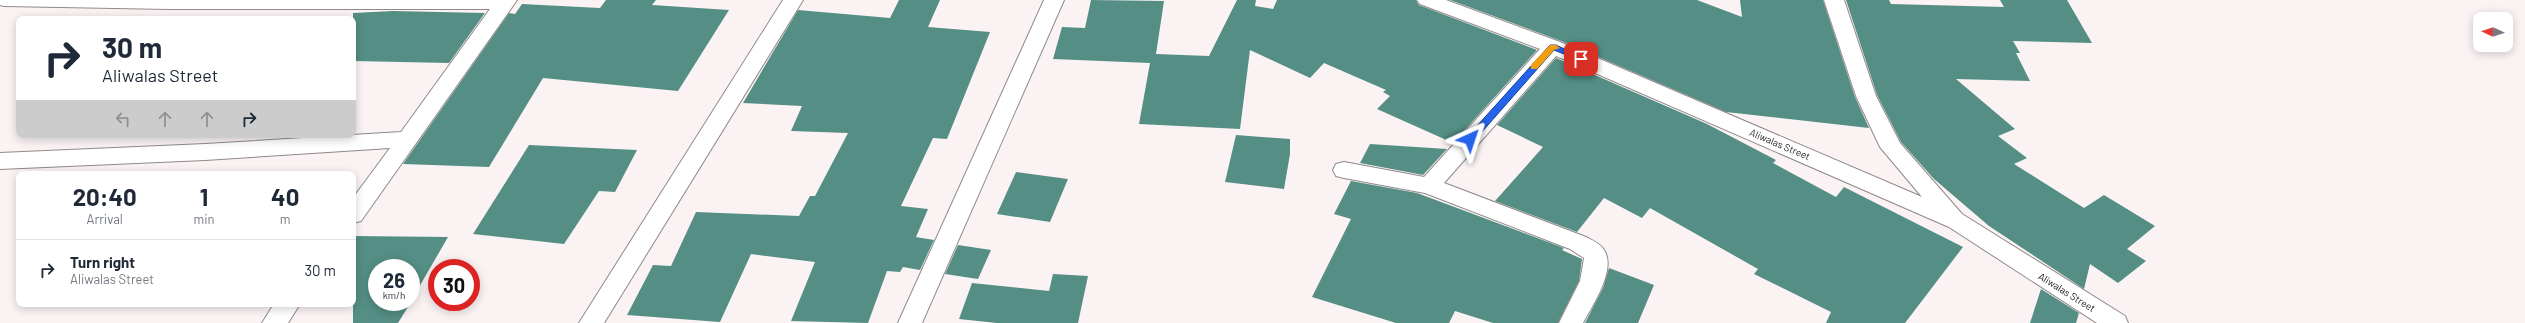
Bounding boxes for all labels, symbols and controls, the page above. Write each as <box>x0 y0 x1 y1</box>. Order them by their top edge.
north arrow <box>2473 12 2513 52</box>
map controls <box>2473 12 2513 52</box>
text: 30 m <box>102 30 162 64</box>
icon: right <box>36 32 88 84</box>
pin <box>1564 42 1598 76</box>
icon: arrive <box>1570 48 1592 70</box>
text: Aliwalas Street <box>102 64 218 86</box>
icon: left <box>112 108 134 130</box>
icon: ahead <box>154 108 176 130</box>
icon: ahead <box>196 108 218 130</box>
icon: right <box>238 108 260 130</box>
position arrow <box>1449 118 1491 160</box>
street label: Aliwalas Street <box>1748 126 1812 162</box>
text: 20:40 <box>73 182 137 211</box>
text: 1 <box>200 182 208 211</box>
text: 40 <box>271 182 299 211</box>
text: Arrival <box>87 211 123 227</box>
text: min <box>193 211 214 227</box>
text: m <box>280 211 291 227</box>
text: Turn right <box>70 253 135 271</box>
icon: right <box>36 259 58 281</box>
speed limit sign: 30 <box>428 259 480 311</box>
text: 30 m <box>304 261 336 279</box>
text: 26 <box>383 268 405 292</box>
street label: Aliwalas Street <box>2036 270 2098 314</box>
text: Aliwalas Street <box>70 271 154 287</box>
text: km/h <box>383 289 405 301</box>

